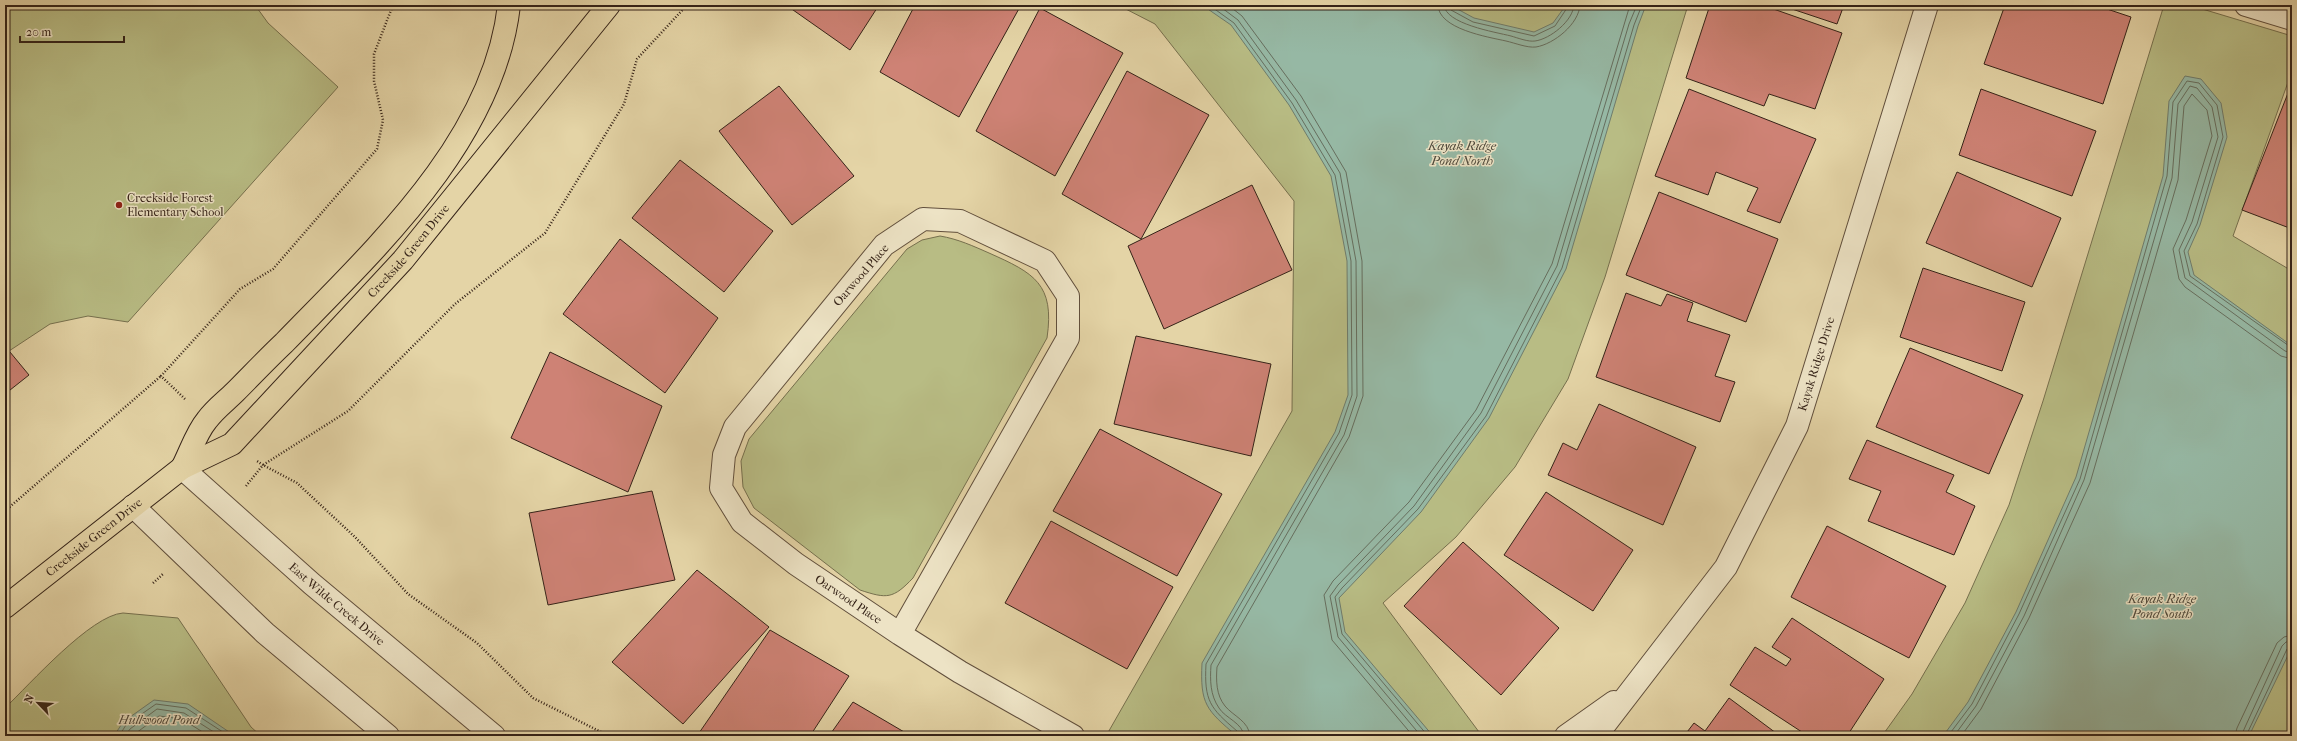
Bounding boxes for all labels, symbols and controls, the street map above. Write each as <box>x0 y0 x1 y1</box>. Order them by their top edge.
scale bar <box>20 18 124 44</box>
text: 20 m <box>26 25 51 39</box>
water label: Kayak Ridge Pond North <box>1427 138 1497 168</box>
place label: Creekside Forest Elementary School <box>127 191 224 219</box>
marker: Creekside Forest Elementary School <box>114 200 124 210</box>
street label: Creekside Green Drive <box>365 202 452 301</box>
street label: Oarwood Place <box>830 241 892 309</box>
street label: Kayak Ridge Drive <box>1795 315 1837 413</box>
street label: Creekside Green Drive <box>43 495 145 579</box>
street label: East Wilde Creek Drive <box>286 560 387 648</box>
street label: Oarwood Place <box>812 572 885 627</box>
water label: Kayak Ridge Pond South <box>2127 591 2197 621</box>
north arrow <box>18 683 58 723</box>
text: N <box>22 692 37 706</box>
water label: Hullwood Pond <box>117 712 202 727</box>

